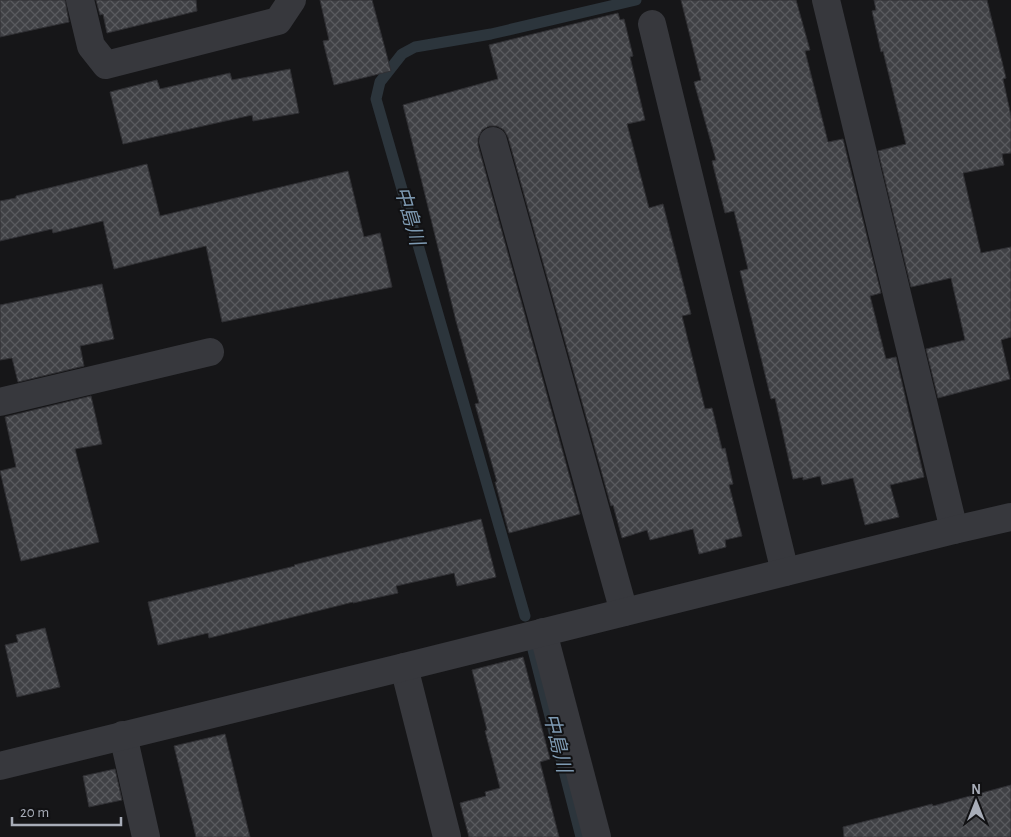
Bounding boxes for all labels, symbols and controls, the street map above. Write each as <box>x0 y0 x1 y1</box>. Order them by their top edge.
water label: 中島川 <box>391 184 428 250</box>
water label: 中島川 <box>540 711 575 776</box>
north arrow <box>951 777 1001 827</box>
text: N <box>971 783 981 797</box>
scale bar <box>12 794 121 826</box>
text: 20 m <box>20 805 49 820</box>

